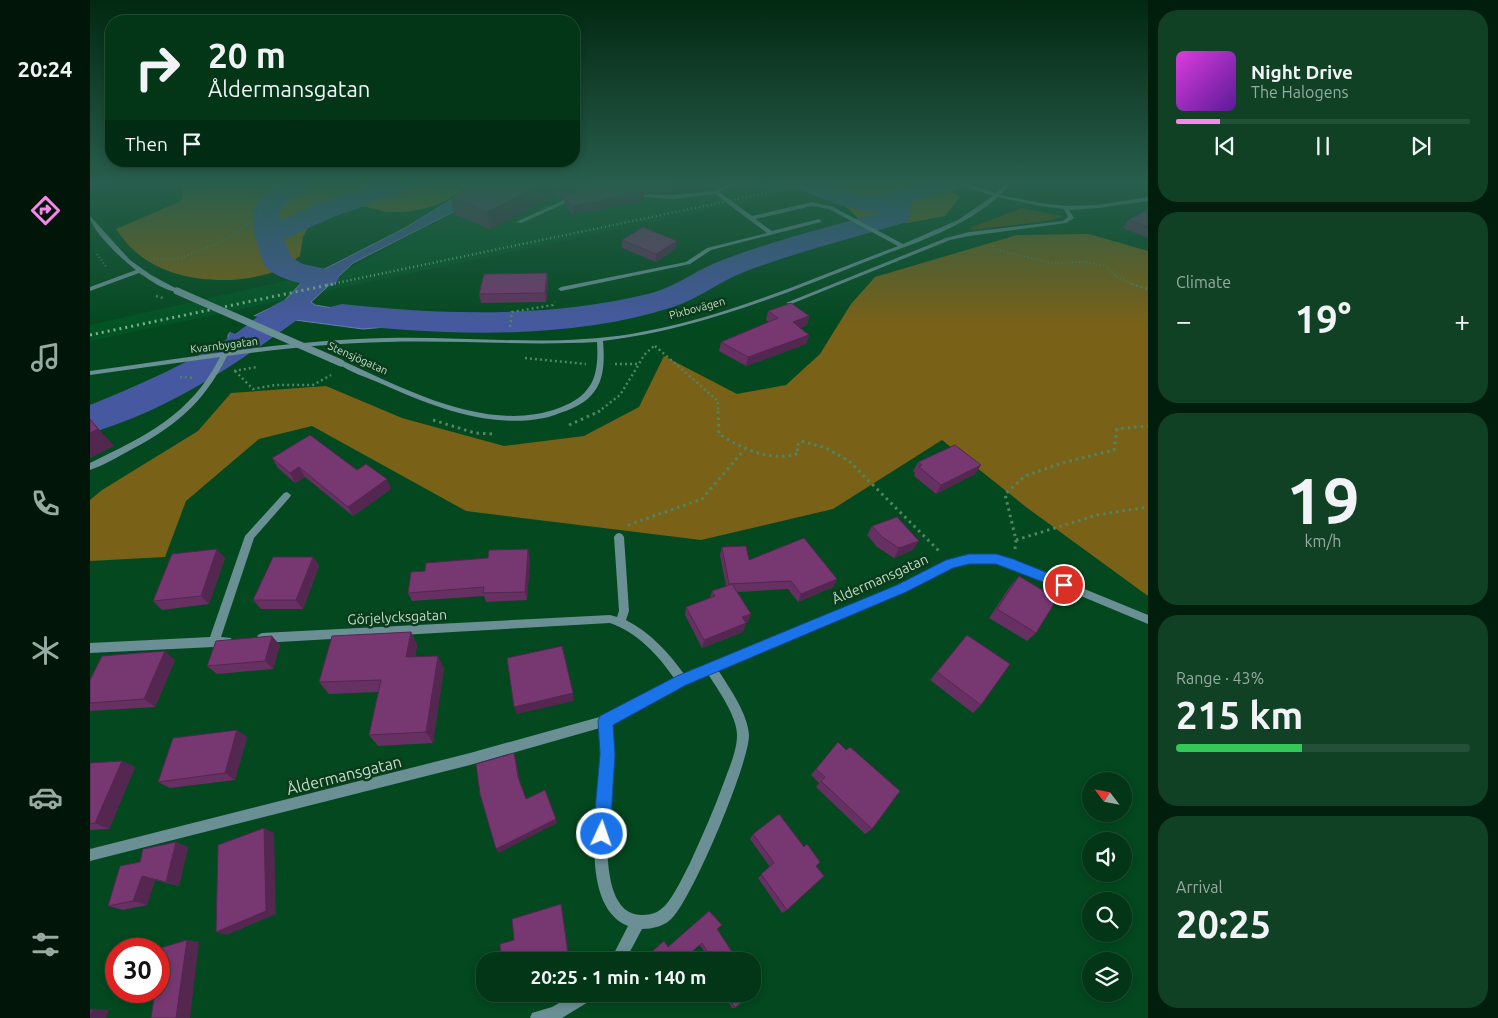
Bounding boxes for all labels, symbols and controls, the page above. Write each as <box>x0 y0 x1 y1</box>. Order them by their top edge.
icon: right <box>125 35 190 100</box>
text: 20 m <box>208 35 286 75</box>
text: 20:24 <box>17 56 73 81</box>
text: Night Drive <box>1251 61 1353 83</box>
text: Åldermansgatan <box>208 76 370 101</box>
text: The Halogens <box>1251 83 1349 101</box>
icon: arrive <box>178 130 206 158</box>
icon: previous <box>1211 132 1239 160</box>
icon: pause <box>1309 132 1337 160</box>
icon: next <box>1407 132 1435 160</box>
text: Then <box>125 133 168 155</box>
icon: directions <box>28 193 63 228</box>
text: Climate <box>1176 273 1231 291</box>
street label: Pixbovägen <box>668 295 726 321</box>
text: 19° <box>1295 298 1351 340</box>
text: − <box>1176 305 1192 336</box>
text: + <box>1454 305 1470 336</box>
street label: Kvarnbygatan <box>190 335 258 355</box>
street label: Stensjögatan <box>326 339 390 377</box>
icon: music <box>28 340 63 375</box>
text: 19 <box>1286 463 1360 536</box>
icon: phone <box>28 486 63 521</box>
text: km/h <box>1305 532 1341 550</box>
street label: Åldermansgatan <box>830 551 930 607</box>
pin <box>1043 564 1085 606</box>
icon: arrive <box>1050 571 1078 599</box>
street label: Görjelycksgatan <box>347 606 447 628</box>
icon: climate <box>28 633 63 668</box>
text: Range · 43% <box>1176 669 1264 687</box>
text: 215 km <box>1176 694 1303 736</box>
street label: Åldermansgatan <box>285 752 403 798</box>
north arrow <box>1082 772 1132 822</box>
map controls <box>1082 772 1132 1002</box>
icon: car <box>28 780 63 815</box>
position arrow <box>575 807 627 859</box>
button: sound <box>1082 832 1132 882</box>
text: Arrival <box>1176 878 1223 896</box>
button: search <box>1082 892 1132 942</box>
text: 20:25 <box>1176 903 1271 945</box>
icon: filters <box>28 927 63 962</box>
speed limit sign: 30 <box>105 938 170 1003</box>
button: layers <box>1082 952 1132 1002</box>
text: 20:25 · 1 min · 140 m <box>531 966 706 988</box>

